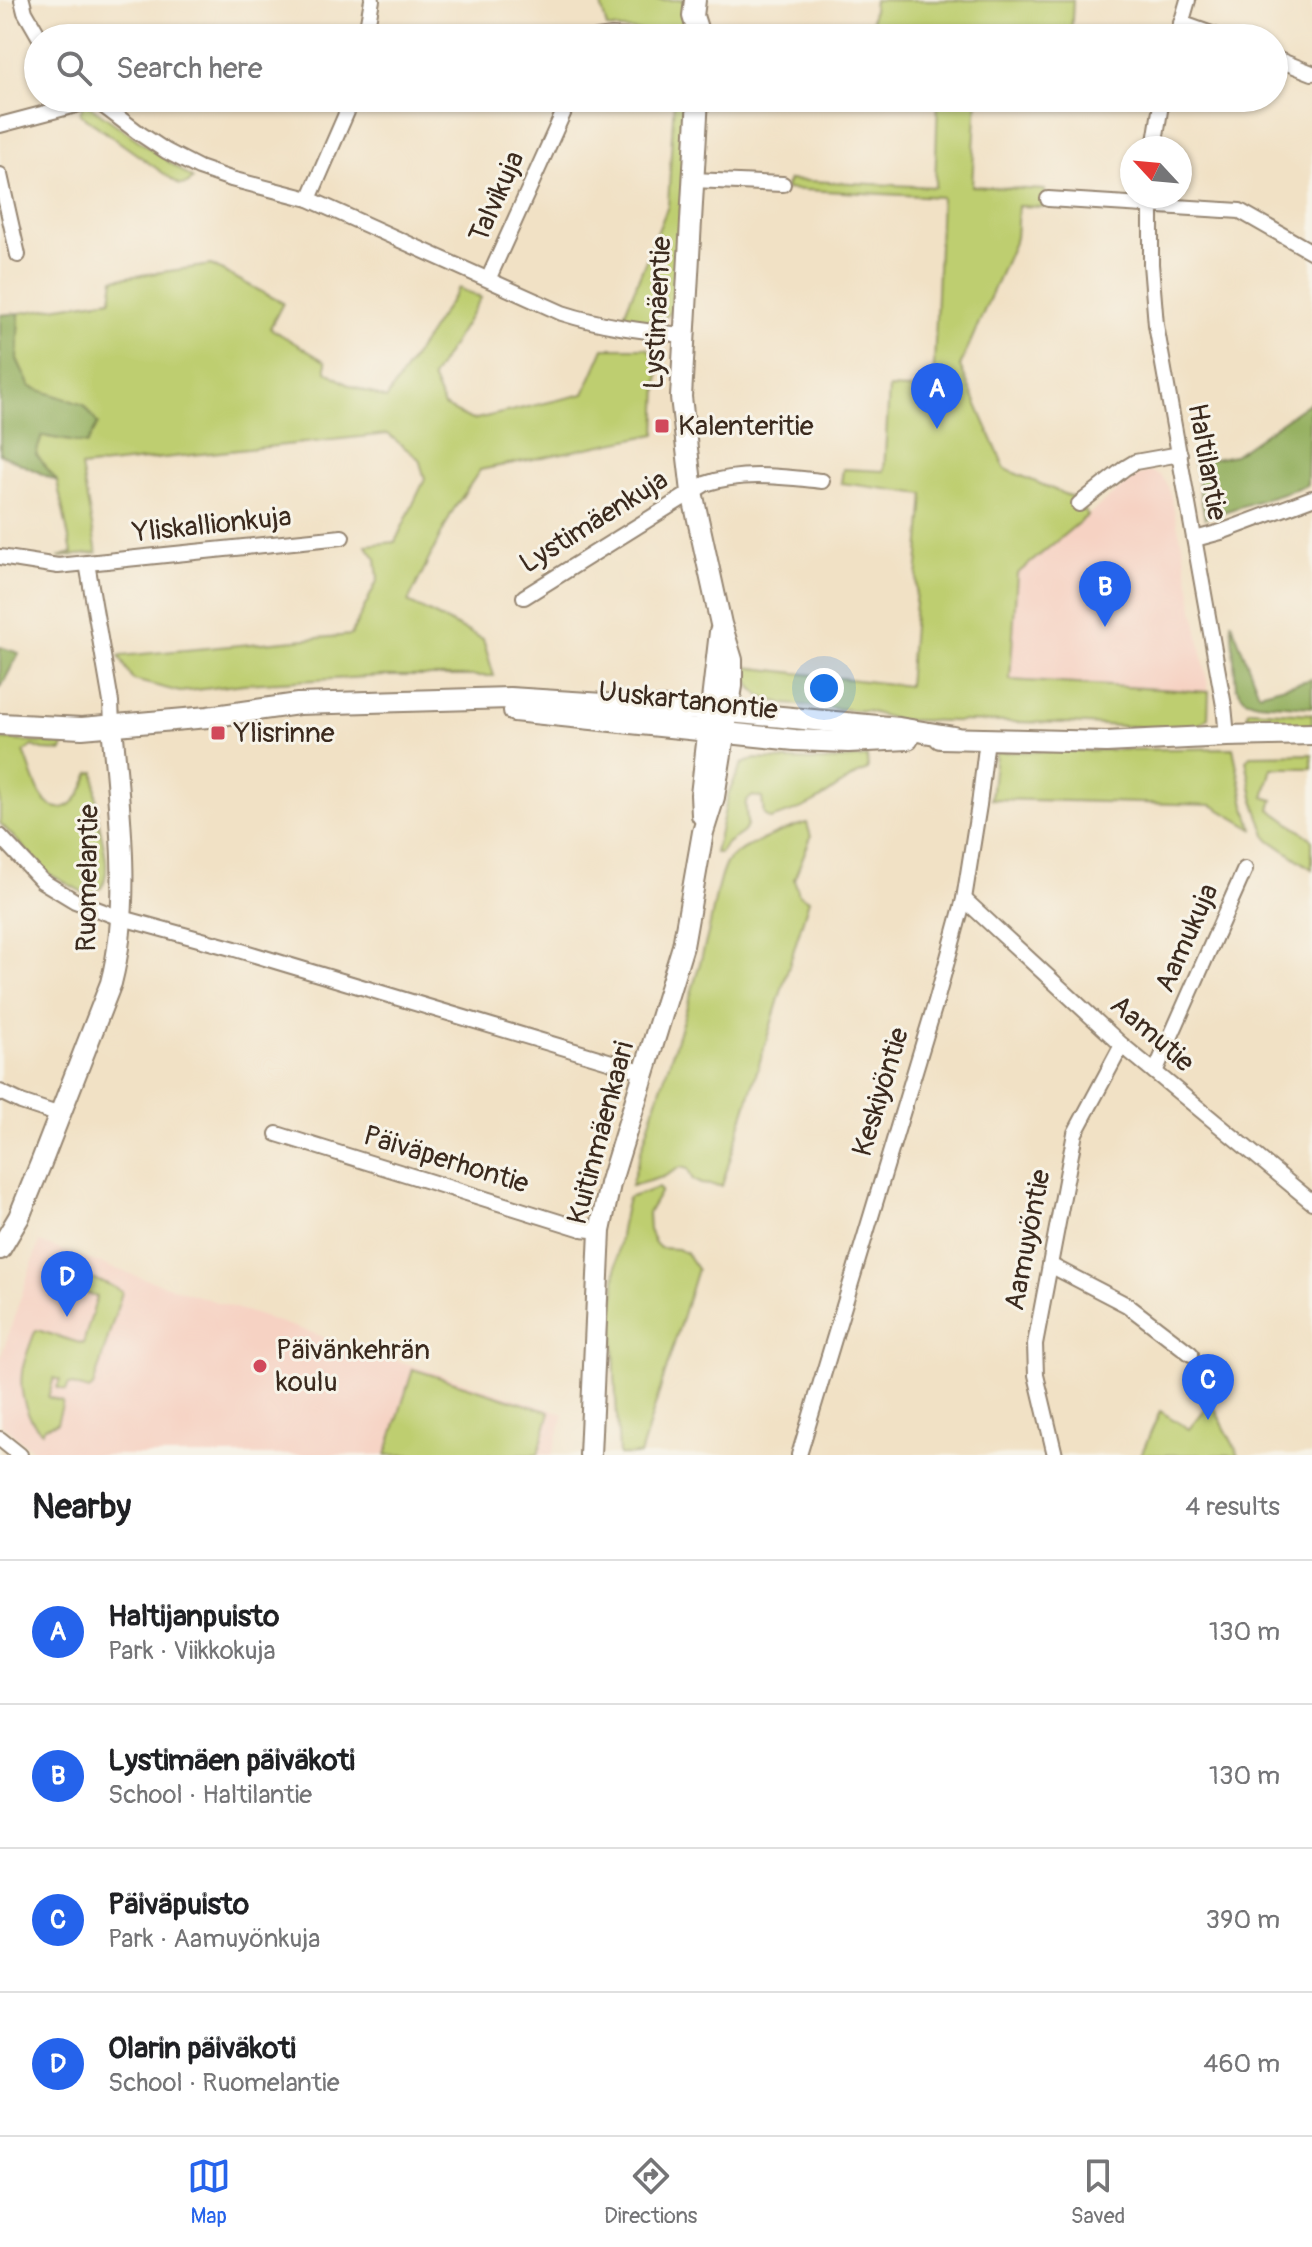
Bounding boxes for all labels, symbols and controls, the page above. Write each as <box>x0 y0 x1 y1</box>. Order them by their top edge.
search box <box>24 24 1288 112</box>
icon: search <box>52 46 96 90</box>
text: Search here <box>116 50 263 87</box>
north arrow <box>1120 136 1192 208</box>
street label: Talvikuja <box>461 146 533 248</box>
street label: Lystimäentie <box>637 236 679 390</box>
pin: A <box>911 363 963 429</box>
street label: Haltilantie <box>1180 401 1235 523</box>
place label: Kalenteritie <box>678 409 814 444</box>
marker: Kalenteritie <box>653 417 671 435</box>
street label: Lystimäenkuja <box>513 463 675 581</box>
street label: Yliskallionkuja <box>130 499 293 551</box>
pin: B <box>1079 561 1131 627</box>
your location <box>804 668 844 708</box>
street label: Uuskartanontie <box>597 674 780 728</box>
place label: Ylisrinne <box>233 716 335 751</box>
marker: Ylisrinne <box>209 724 227 742</box>
street label: Ruomelantie <box>69 804 107 952</box>
street label: Aamukuja <box>1148 878 1226 998</box>
street label: Aamutie <box>1103 988 1201 1080</box>
street label: Keskiyöntie <box>845 1023 917 1161</box>
street label: Kuitinmäenkaari <box>560 1038 642 1228</box>
street label: Päiväperhontie <box>359 1118 533 1202</box>
street label: Aamuyöntie <box>997 1166 1059 1314</box>
pin: D <box>41 1251 93 1317</box>
place label: Päivänkehrän koulu <box>276 1333 430 1400</box>
pin: C <box>1182 1354 1234 1420</box>
marker: Päivänkehrän koulu <box>251 1357 269 1375</box>
text: Nearby <box>32 1486 131 1529</box>
text: 4 results <box>1185 1491 1280 1523</box>
text: Haltijanpuisto <box>108 1598 279 1635</box>
text: A <box>50 1616 66 1648</box>
text: 130 m <box>1209 1616 1280 1648</box>
text: Park · Viikkokuja <box>108 1635 276 1667</box>
text: Lystimäen päiväkoti <box>108 1742 355 1779</box>
text: B <box>51 1760 65 1792</box>
text: 130 m <box>1209 1760 1280 1792</box>
text: School · Haltilantie <box>108 1779 312 1811</box>
text: Päiväpuisto <box>108 1886 249 1923</box>
text: C <box>50 1904 66 1936</box>
text: 390 m <box>1206 1904 1280 1936</box>
text: Park · Aamuyönkuja <box>108 1923 320 1955</box>
text: Olarin päiväkoti <box>108 2030 296 2067</box>
text: D <box>50 2048 66 2080</box>
text: 460 m <box>1203 2048 1280 2080</box>
text: School · Ruomelantie <box>108 2067 339 2099</box>
tab: Map <box>187 2154 231 2230</box>
tab: Directions <box>604 2154 697 2230</box>
tab: Saved <box>1071 2154 1125 2230</box>

